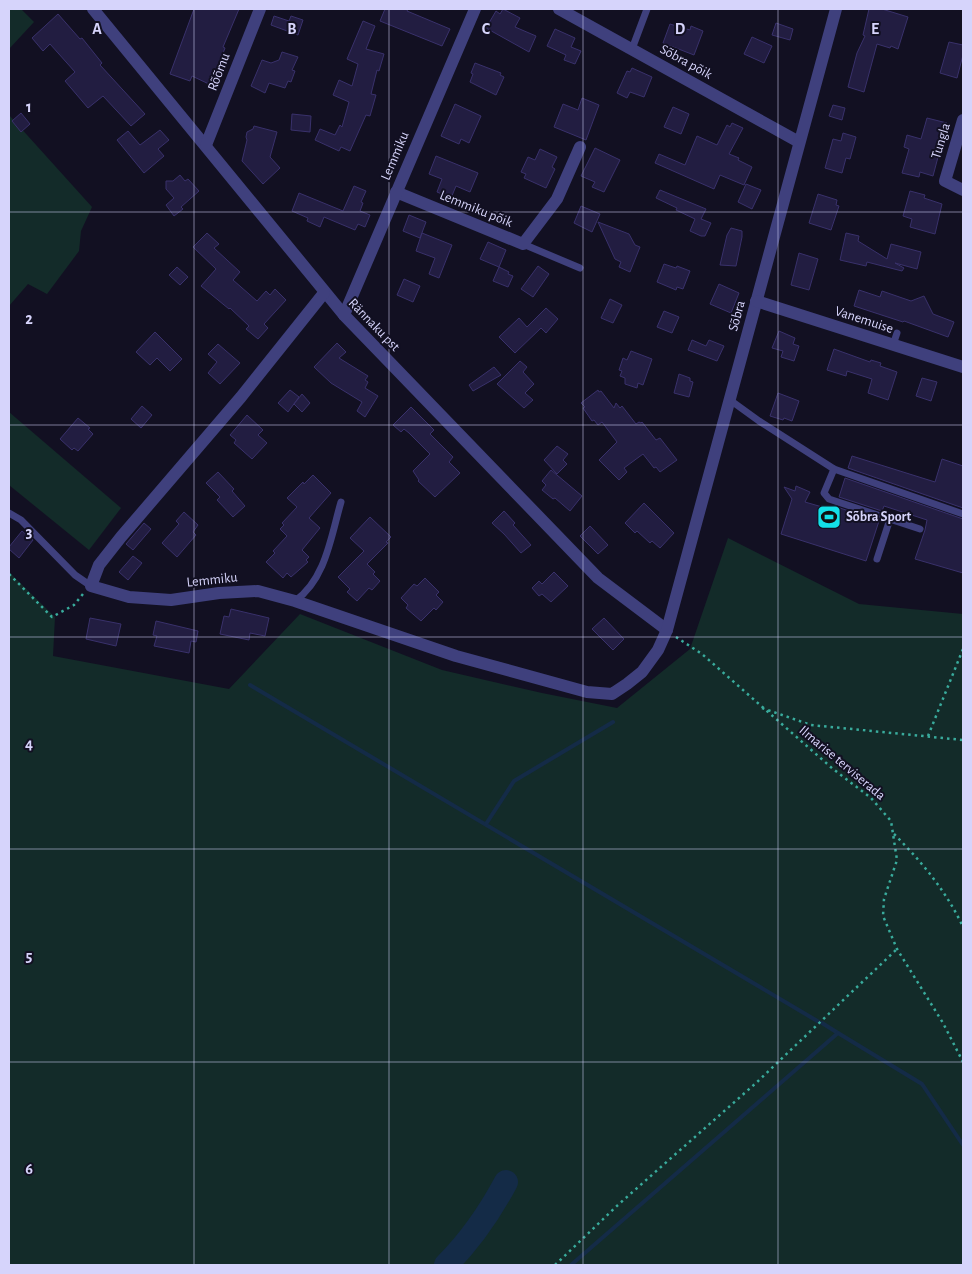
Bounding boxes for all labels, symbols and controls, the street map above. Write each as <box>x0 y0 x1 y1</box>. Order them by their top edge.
text: A <box>92 21 102 37</box>
text: B <box>287 21 297 37</box>
text: C <box>482 21 491 37</box>
text: D <box>675 21 686 37</box>
text: E <box>871 21 879 37</box>
street label: Sõbra põik <box>658 42 715 82</box>
street label: Rõõmu <box>205 51 233 93</box>
text: 1 <box>26 99 32 115</box>
street label: Tungla <box>929 121 953 161</box>
street label: Lemmiku <box>379 130 411 182</box>
street label: Lemmiku põik <box>438 188 515 230</box>
street label: Rännaku pst <box>346 296 403 354</box>
street label: Sõbra <box>726 299 748 333</box>
street label: Vanemuise <box>833 304 895 336</box>
text: 2 <box>25 311 33 327</box>
sports icon: Sõbra Sport <box>816 504 842 530</box>
place label: Sõbra Sport <box>846 510 911 524</box>
text: 3 <box>26 524 33 540</box>
street label: Lemmiku <box>186 570 238 590</box>
street label: Ilmarise terviserada <box>796 723 888 803</box>
text: 4 <box>25 736 33 752</box>
text: 5 <box>26 948 33 964</box>
text: 6 <box>25 1161 33 1177</box>

